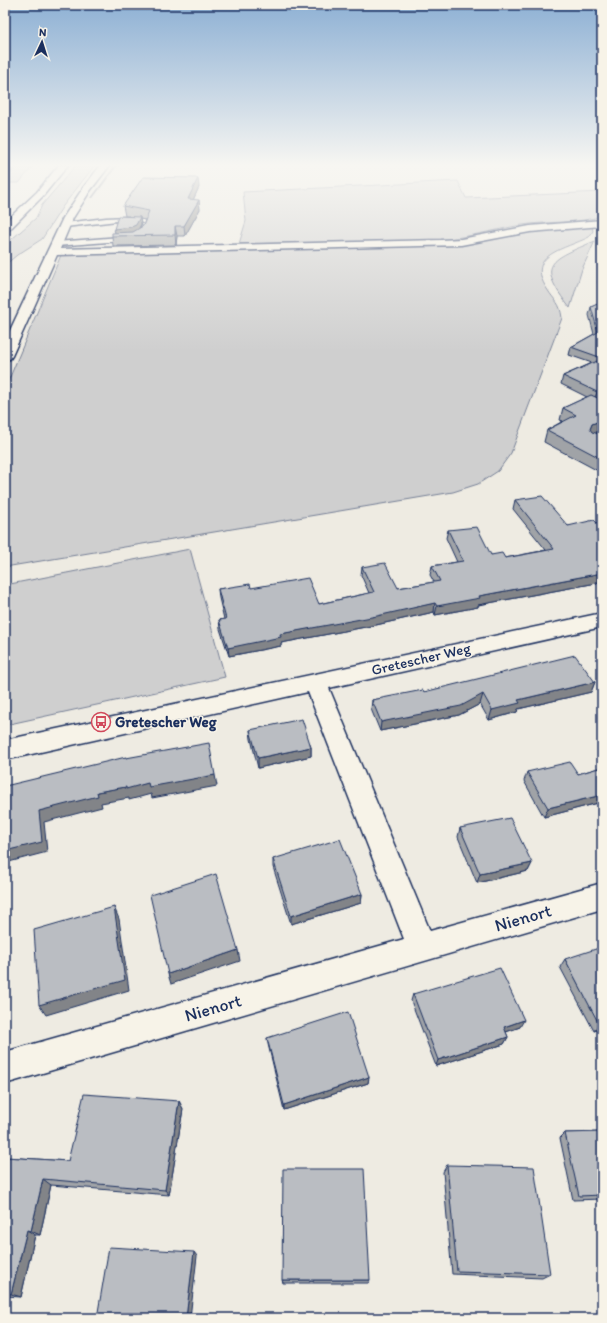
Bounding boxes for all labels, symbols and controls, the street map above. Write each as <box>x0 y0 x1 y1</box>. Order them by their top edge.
north arrow <box>22 22 62 62</box>
text: N <box>38 26 47 39</box>
street label: Gretescher Weg <box>370 639 473 679</box>
bus stop icon: Gretescher Weg <box>90 711 112 733</box>
place label: Gretescher Weg <box>115 713 217 732</box>
street label: Nienort <box>492 899 554 937</box>
street label: Nienort <box>182 989 244 1027</box>

